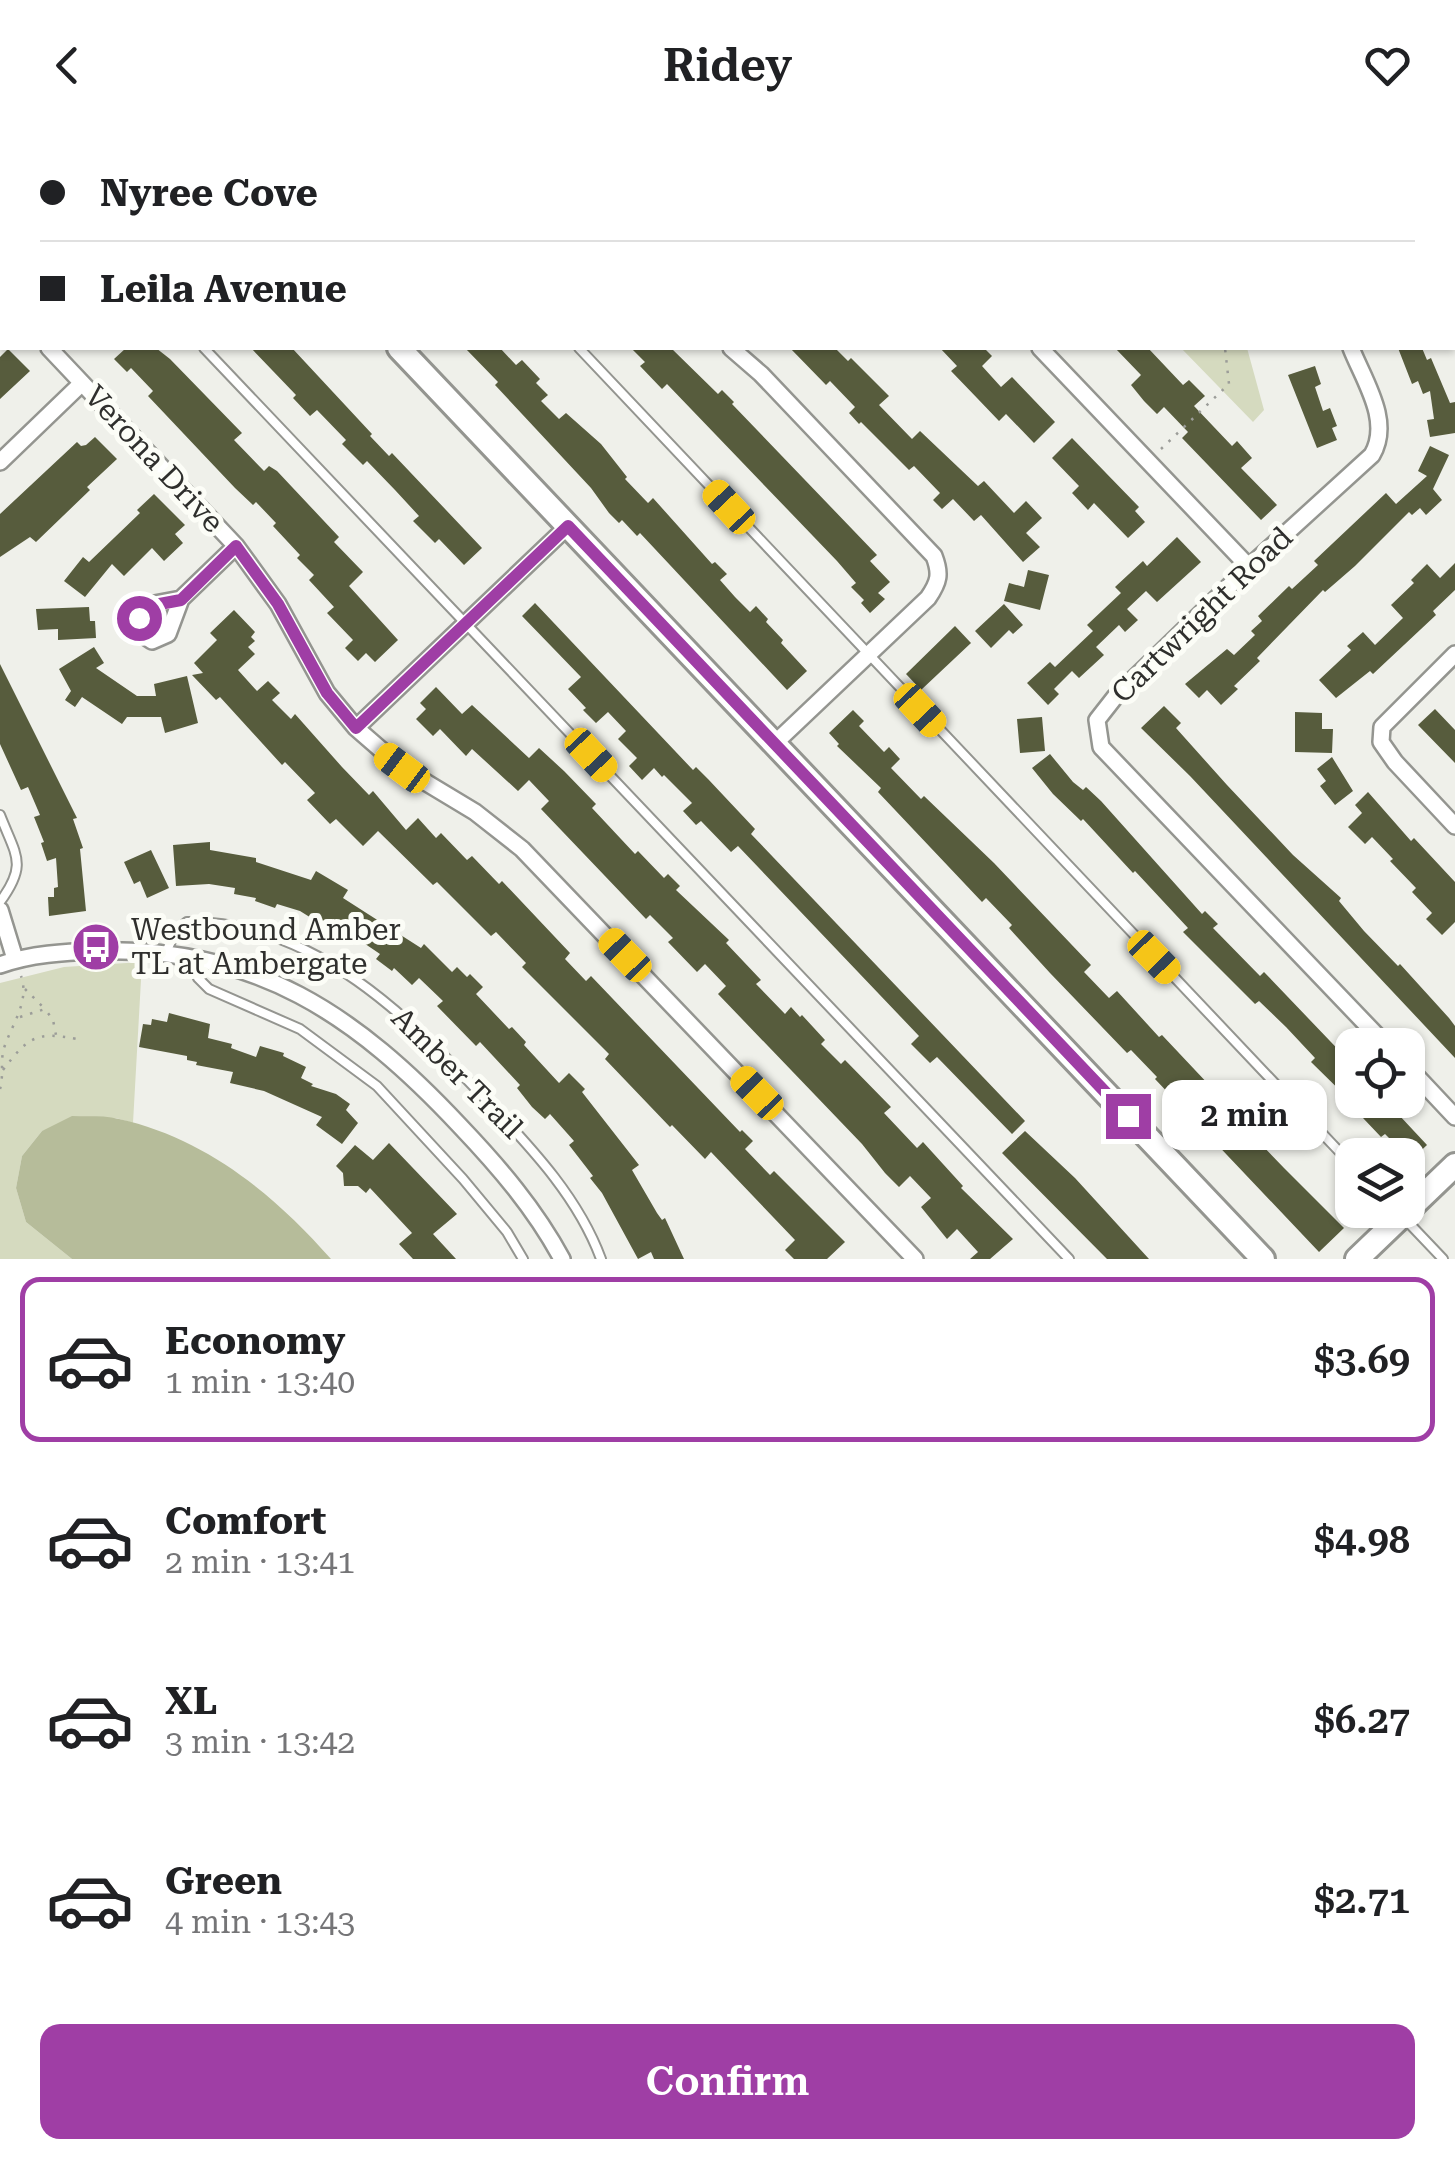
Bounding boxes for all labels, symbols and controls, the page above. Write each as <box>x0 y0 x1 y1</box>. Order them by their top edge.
icon: back <box>40 38 95 93</box>
icon: heart <box>1360 38 1415 93</box>
text: Ridey <box>663 39 792 92</box>
text: Nyree Cove <box>100 171 318 215</box>
text: Leila Avenue <box>100 267 347 311</box>
street label: Verona Drive <box>78 378 231 539</box>
car <box>698 475 760 539</box>
street label: Cartwright Road <box>1104 520 1299 710</box>
route start <box>117 596 162 641</box>
car <box>889 678 951 742</box>
car <box>560 723 622 787</box>
car <box>369 738 435 798</box>
place label: Westbound Amber TL at Ambergate <box>131 912 401 981</box>
bus stop icon: Westbound Amber TL at Ambergate <box>70 921 122 973</box>
car <box>593 923 657 987</box>
car <box>1122 925 1186 989</box>
street label: Amber Trail <box>385 1000 530 1145</box>
map controls <box>1335 1028 1425 1228</box>
button: locate <box>1335 1028 1425 1118</box>
car <box>725 1061 789 1125</box>
callout: 2 min <box>1163 1081 1328 1151</box>
route end <box>1106 1094 1151 1139</box>
text: 2 min <box>1200 1096 1289 1134</box>
button: layers <box>1335 1138 1425 1228</box>
icon: car <box>45 1315 135 1405</box>
text: Economy <box>165 1319 345 1363</box>
text: $3.69 <box>1314 1338 1410 1382</box>
text: 1 min · 13:40 <box>165 1363 355 1401</box>
icon: car <box>45 1495 135 1585</box>
text: Comfort <box>165 1499 326 1543</box>
text: $4.98 <box>1314 1518 1410 1562</box>
text: 2 min · 13:41 <box>165 1543 355 1581</box>
icon: car <box>45 1675 135 1765</box>
text: XL <box>165 1679 217 1723</box>
text: $6.27 <box>1314 1698 1410 1742</box>
text: 3 min · 13:42 <box>165 1723 355 1761</box>
icon: car <box>45 1855 135 1945</box>
text: Green <box>165 1859 282 1903</box>
text: $2.71 <box>1314 1878 1410 1922</box>
text: 4 min · 13:43 <box>165 1903 355 1941</box>
button: Confirm <box>40 2024 1415 2139</box>

